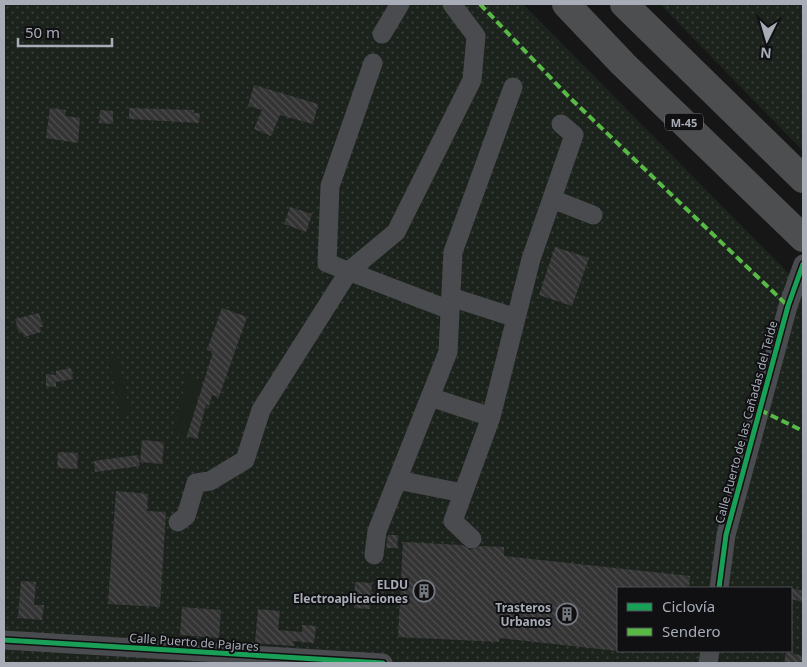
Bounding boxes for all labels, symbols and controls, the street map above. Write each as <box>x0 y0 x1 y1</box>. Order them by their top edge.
scale bar <box>18 15 111 47</box>
north arrow <box>742 15 792 65</box>
text: 50 m <box>25 22 60 42</box>
text: N <box>759 43 772 63</box>
road number: M-45 <box>665 114 703 130</box>
street label: Calle Puerto de las Cañadas del Teide <box>711 319 781 525</box>
place label: ELDU Electroaplicaciones <box>293 576 408 607</box>
building icon: ELDU Electroaplicaciones <box>412 579 436 603</box>
legend <box>617 587 792 652</box>
text: Ciclovía <box>662 596 715 616</box>
place label: Trasteros Urbanos <box>495 599 551 630</box>
building icon: Trasteros Urbanos <box>555 602 579 626</box>
text: Sendero <box>662 621 721 641</box>
street label: Calle Puerto de Pajares <box>129 629 260 655</box>

